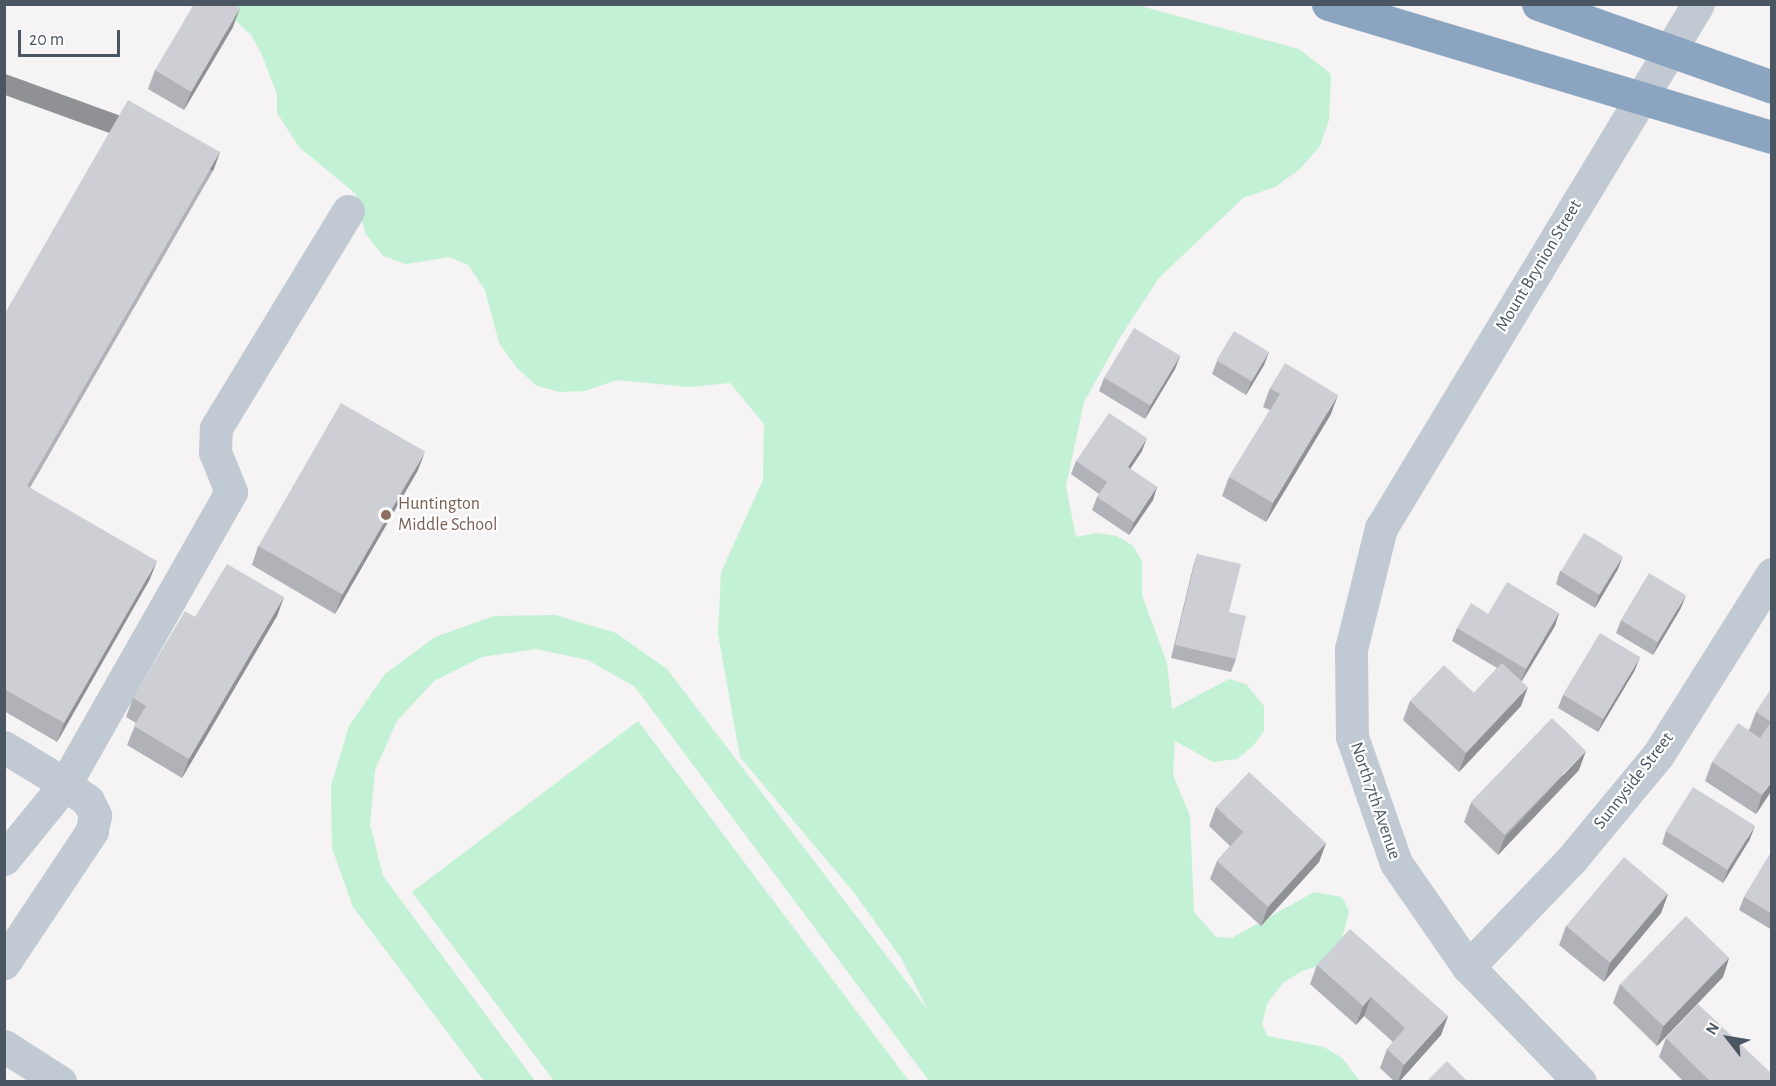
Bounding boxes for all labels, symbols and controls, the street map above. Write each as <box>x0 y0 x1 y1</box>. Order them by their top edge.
scale bar <box>21 18 123 56</box>
text: 20 m <box>29 31 64 49</box>
street label: Mount Brynion Street <box>1491 196 1587 336</box>
place label: Huntington Middle School <box>398 494 497 536</box>
marker: Huntington Middle School <box>379 508 393 522</box>
street label: Sunnyside Street <box>1589 728 1679 834</box>
street label: North 7th Avenue <box>1345 740 1405 862</box>
north arrow <box>1698 1008 1758 1068</box>
text: N <box>1703 1020 1722 1038</box>

